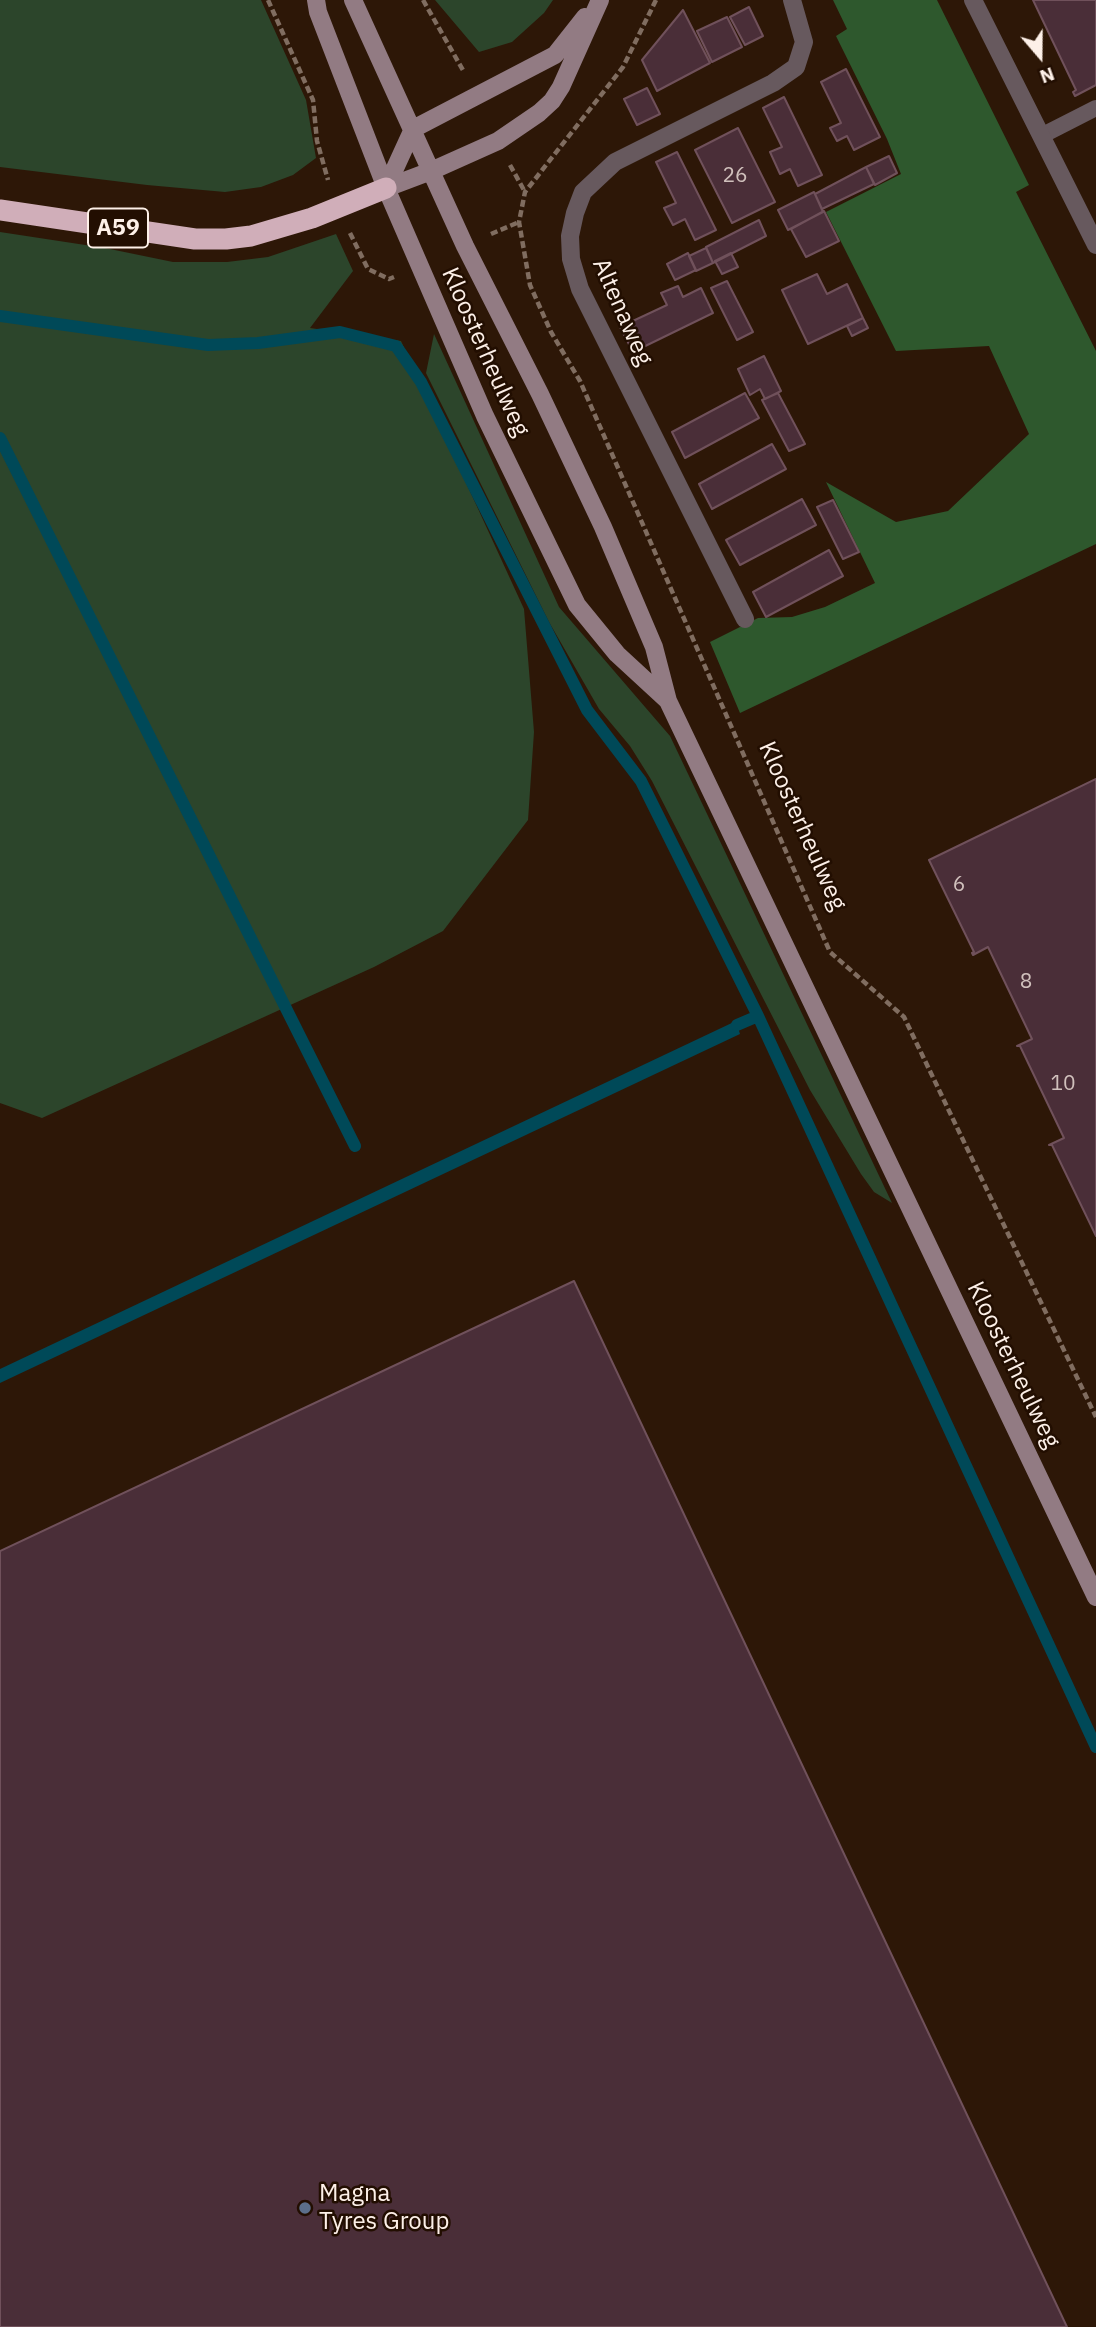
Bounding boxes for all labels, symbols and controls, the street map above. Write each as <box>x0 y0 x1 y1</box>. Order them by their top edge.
north arrow <box>1005 21 1075 91</box>
text: N <box>1037 62 1058 89</box>
house number: 26 <box>722 163 748 189</box>
road number: A59 <box>88 208 148 247</box>
street label: Altenaweg <box>586 254 658 370</box>
street label: Kloosterheulweg <box>435 263 535 441</box>
street label: Kloosterheulweg <box>752 737 852 915</box>
house number: 6 <box>953 872 965 898</box>
house number: 8 <box>1020 969 1032 995</box>
house number: 10 <box>1050 1071 1076 1097</box>
street label: Kloosterheulweg <box>960 1277 1066 1453</box>
place label: Magna Tyres Group <box>319 2180 449 2236</box>
marker: Magna Tyres Group <box>297 2200 313 2216</box>

